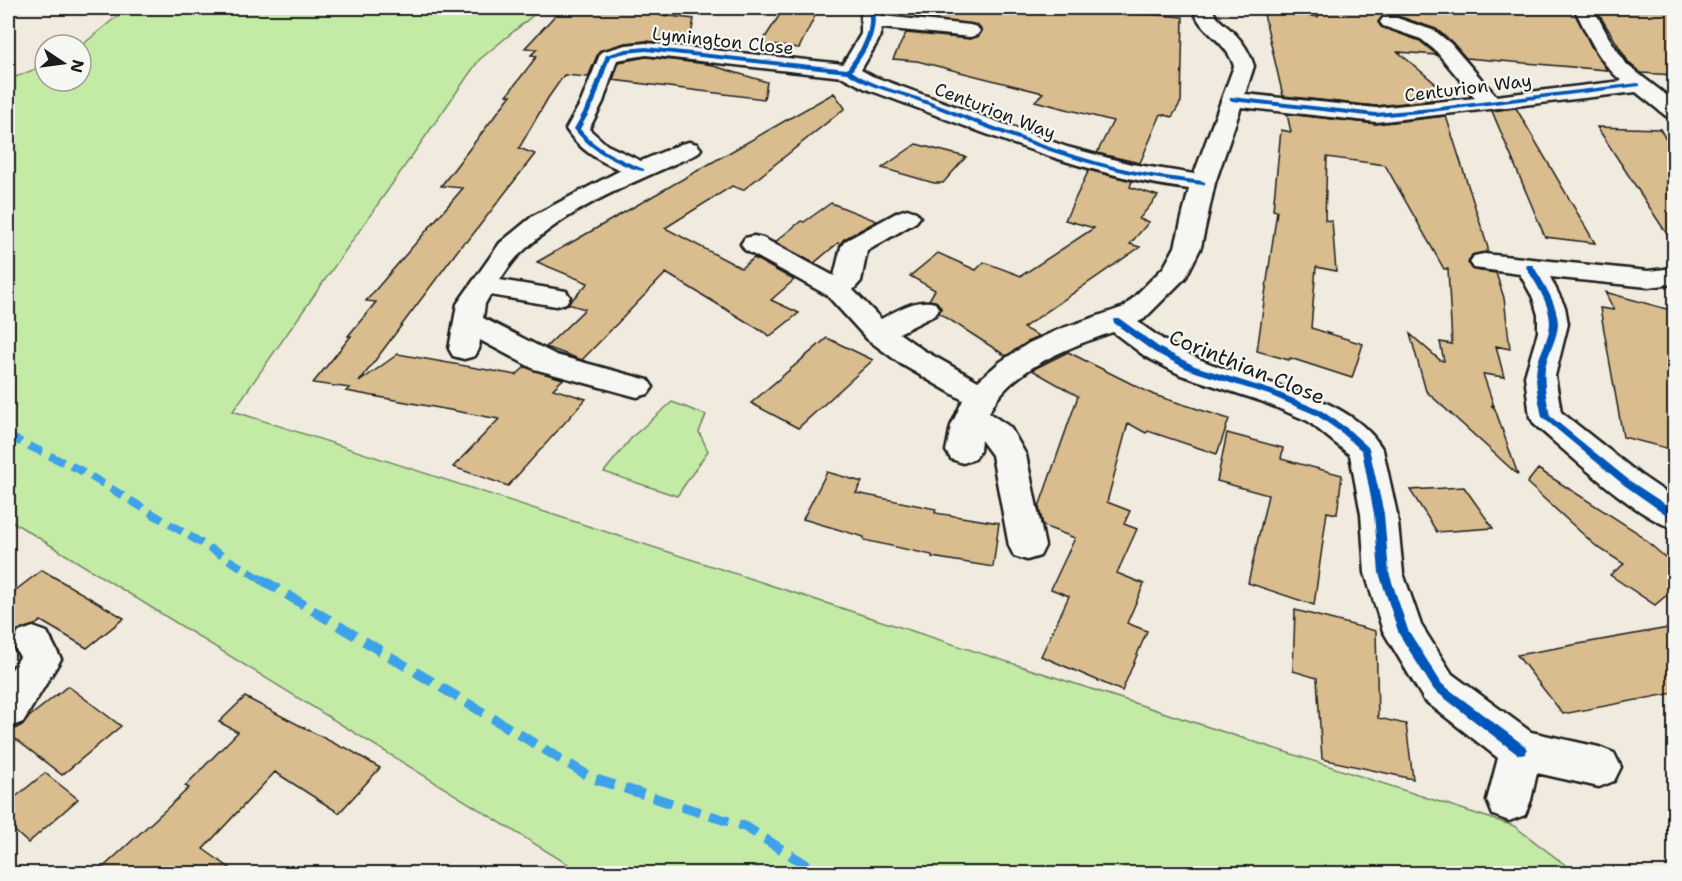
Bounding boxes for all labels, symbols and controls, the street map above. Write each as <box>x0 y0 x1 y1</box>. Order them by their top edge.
street label: Lymington Close <box>651 22 795 60</box>
north arrow <box>33 33 93 93</box>
text: N <box>65 58 89 75</box>
street label: Centurion Way <box>1403 68 1533 108</box>
street label: Centurion Way <box>931 77 1059 145</box>
street label: Corinthian Close <box>1165 323 1329 411</box>

